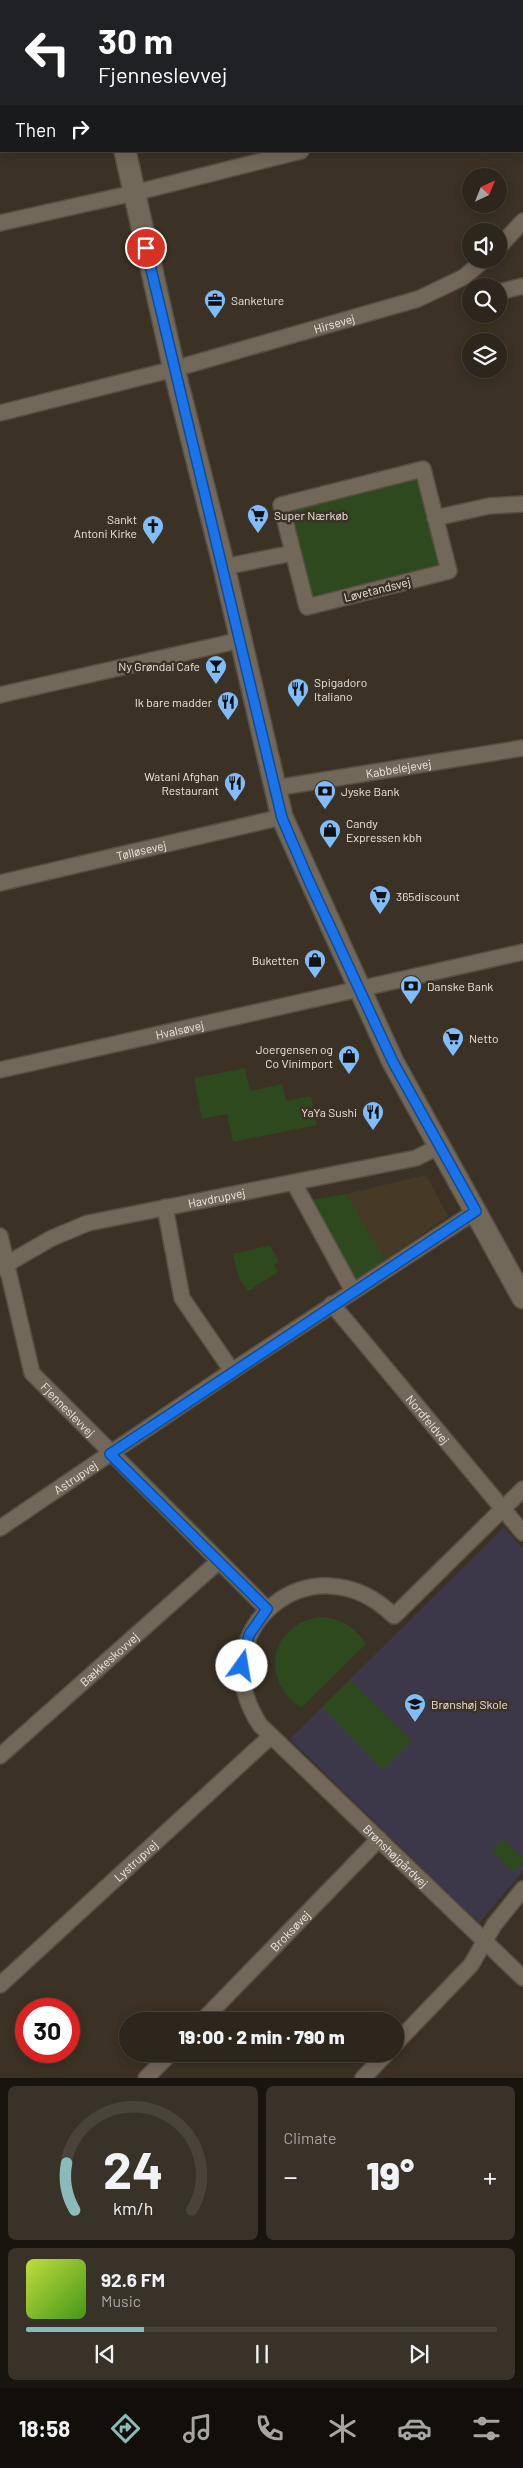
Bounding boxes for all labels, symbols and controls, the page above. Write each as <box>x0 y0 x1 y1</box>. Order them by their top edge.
text: 30 m <box>98 19 173 61</box>
icon: left <box>15 20 80 85</box>
text: Fjenneslevvej <box>98 61 227 87</box>
icon: right <box>66 115 94 143</box>
text: Then <box>15 118 56 141</box>
north arrow <box>462 168 508 212</box>
map controls <box>462 168 507 378</box>
button: sound <box>462 223 507 268</box>
pin <box>125 227 167 269</box>
icon: arrive <box>132 234 160 262</box>
button: search <box>462 278 507 323</box>
office icon: Sanketure <box>203 288 227 319</box>
place label: Sanketure <box>231 293 284 307</box>
street label: Hirsevej <box>312 311 356 336</box>
button: layers <box>462 333 507 378</box>
supermarket icon: Super Nærkøb <box>246 503 270 534</box>
place label: Super Nærkøb <box>274 508 348 522</box>
place label: Sankt Antoni Kirke <box>74 512 137 540</box>
church icon: Sankt Antoni Kirke <box>141 514 165 545</box>
street label: Løvetandsvej <box>342 574 412 604</box>
bar icon: Ny Grøndal Cafe <box>204 654 228 685</box>
place label: Ny Grøndal Cafe <box>118 659 200 673</box>
place label: Spigadoro Italiano <box>314 675 367 703</box>
restaurant icon: Spigadoro Italiano <box>286 677 310 708</box>
restaurant icon: Ik bare madder <box>216 690 240 721</box>
place label: Ik bare madder <box>135 695 213 709</box>
street label: Kabbelejevej <box>365 756 432 780</box>
place label: Watani Afghan Restaurant <box>144 769 219 797</box>
restaurant icon: Watani Afghan Restaurant <box>223 771 247 802</box>
bank icon: Jyske Bank <box>313 779 337 810</box>
place label: Jyske Bank <box>341 784 400 798</box>
place label: Candy Expressen kbh <box>346 816 422 844</box>
shop icon: Candy Expressen kbh <box>318 818 342 849</box>
street label: Tølløsevej <box>115 837 168 863</box>
supermarket icon: 365discount <box>368 884 392 915</box>
place label: 365discount <box>396 889 460 903</box>
shop icon: Buketten <box>303 948 327 979</box>
place label: Buketten <box>252 953 299 967</box>
bank icon: Danske Bank <box>399 974 423 1005</box>
place label: Danske Bank <box>427 979 493 993</box>
street label: Hvalsøvej <box>154 1017 205 1042</box>
supermarket icon: Netto <box>441 1026 465 1057</box>
place label: Netto <box>469 1031 499 1045</box>
place label: Joergensen og Co Vinimport <box>256 1042 333 1070</box>
shop icon: Joergensen og Co Vinimport <box>337 1044 361 1075</box>
restaurant icon: YaYa Sushi <box>361 1100 385 1131</box>
place label: YaYa Sushi <box>301 1105 357 1119</box>
street label: Havdrupvej <box>187 1185 246 1210</box>
street label: Fjenneslevvej <box>38 1379 98 1439</box>
street label: Nordfeldvej <box>404 1392 453 1447</box>
street label: Astrupvej <box>51 1457 100 1497</box>
street label: Bækkeskovvej <box>77 1629 141 1689</box>
position arrow <box>215 1639 267 1691</box>
school or university icon: Brønshøj Skole <box>403 1692 427 1723</box>
place label: Brønshøj Skole <box>431 1697 508 1711</box>
street label: Brønshøjgårdvej <box>361 1821 431 1890</box>
street label: Lystrupvej <box>111 1837 160 1884</box>
street label: Broksøvej <box>267 1907 313 1954</box>
speed limit sign: 30 <box>15 1998 80 2063</box>
text: 19:00 · 2 min · 790 m <box>178 2025 345 2048</box>
text: Climate <box>284 2128 336 2147</box>
text: 24 <box>102 2137 163 2199</box>
text: 19° <box>366 2152 414 2198</box>
text: − <box>284 2159 298 2193</box>
text: + <box>483 2159 497 2193</box>
text: km/h <box>113 2197 153 2219</box>
text: 92.6 FM <box>101 2268 165 2291</box>
text: Music <box>101 2291 141 2310</box>
icon: previous <box>91 2340 119 2368</box>
icon: pause <box>248 2340 276 2368</box>
icon: next <box>405 2340 433 2368</box>
icon: directions <box>108 2411 143 2446</box>
icon: music <box>180 2411 215 2446</box>
icon: phone <box>252 2411 287 2446</box>
icon: climate <box>325 2411 360 2446</box>
icon: car <box>397 2411 432 2446</box>
icon: filters <box>469 2411 504 2446</box>
text: 18:58 <box>19 2415 70 2441</box>

